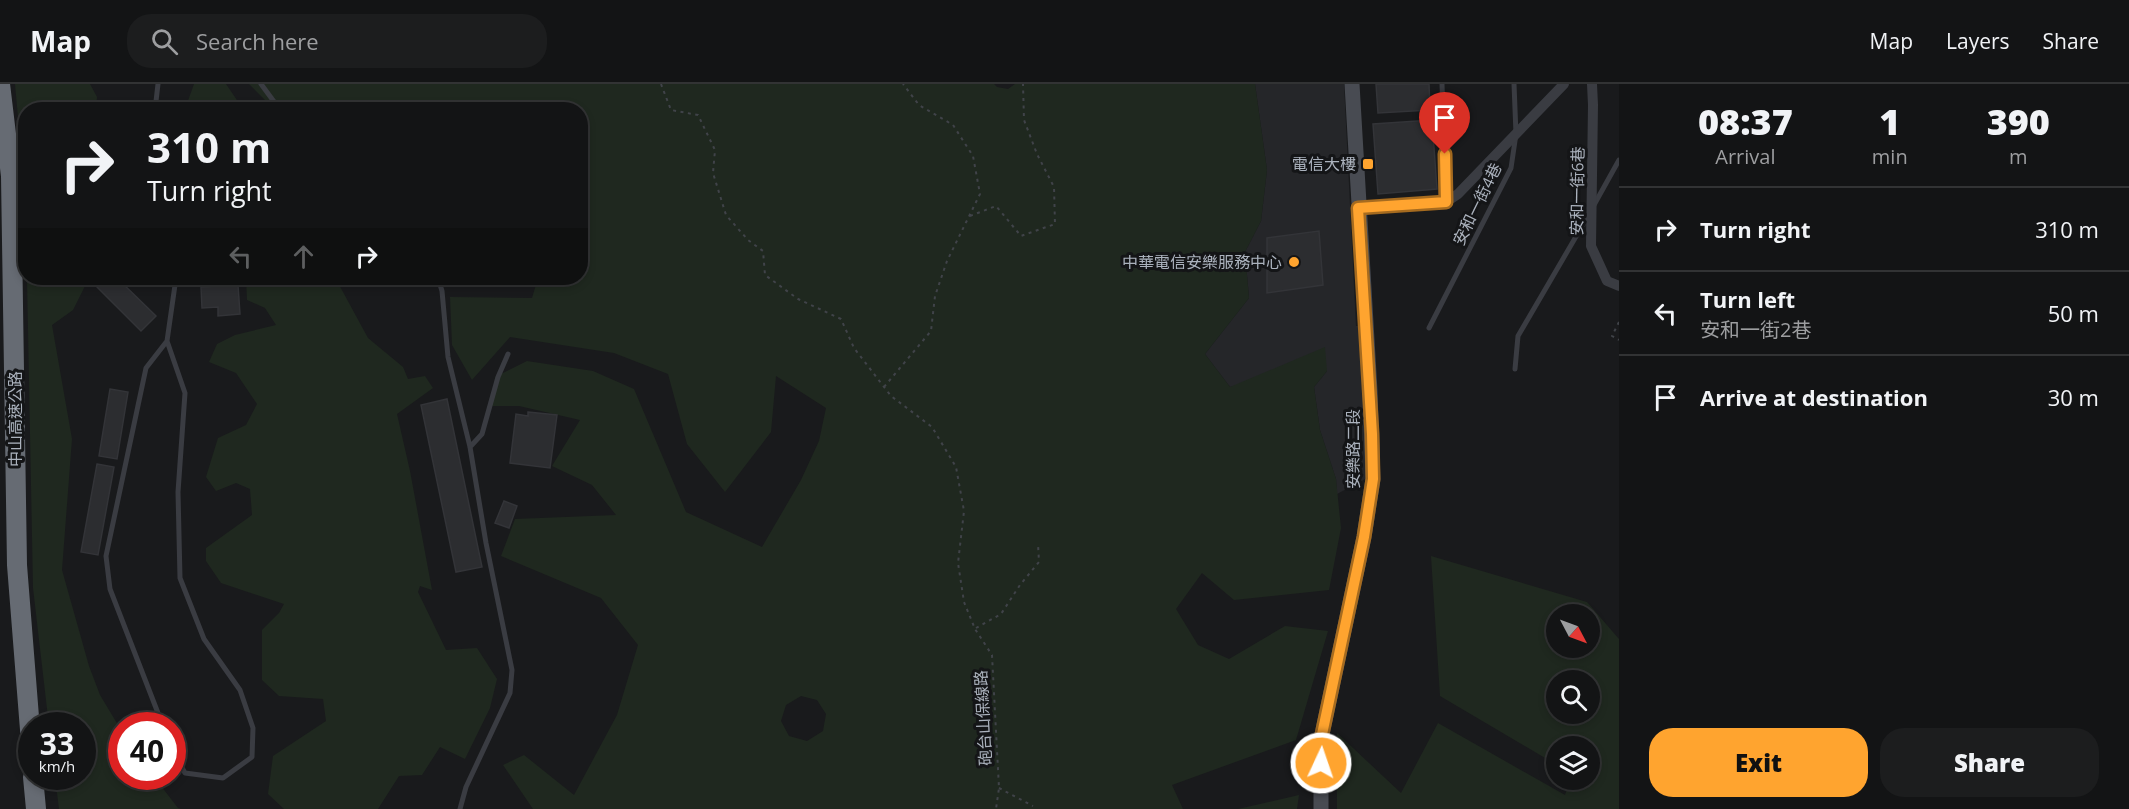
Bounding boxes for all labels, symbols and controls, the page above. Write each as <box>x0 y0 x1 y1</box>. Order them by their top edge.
search box <box>127 14 547 68</box>
text: Map <box>30 22 91 60</box>
icon: search <box>148 25 181 58</box>
text: Search here <box>196 26 319 56</box>
text: Map <box>1870 27 1913 55</box>
text: Layers <box>1946 27 2010 55</box>
text: Share <box>2043 27 2099 55</box>
pin <box>1419 92 1470 154</box>
text: 08:37 <box>1698 97 1793 146</box>
text: 1 <box>1879 97 1900 146</box>
text: 390 <box>1987 97 2050 146</box>
icon: arrive <box>1428 101 1461 134</box>
text: 310 m <box>147 118 271 175</box>
icon: right <box>48 126 126 204</box>
text: Arrival <box>1715 143 1776 170</box>
text: min <box>1872 143 1908 170</box>
text: m <box>2009 143 2028 170</box>
street label: 安和一街6巷 <box>1565 146 1589 236</box>
place label: 電信大樓 <box>1292 153 1356 175</box>
marker: 電信大樓 <box>1361 157 1375 171</box>
street label: 安和一街4巷 <box>1448 159 1506 249</box>
text: Turn right <box>147 172 272 209</box>
icon: right <box>1649 213 1682 246</box>
text: Turn right <box>1700 214 1811 244</box>
text: 310 m <box>2035 214 2099 244</box>
icon: left <box>224 240 257 273</box>
icon: ahead <box>287 240 320 273</box>
icon: right <box>350 240 383 273</box>
place label: 中華電信安樂服務中心 <box>1122 251 1282 273</box>
marker: 中華電信安樂服務中心 <box>1287 255 1301 269</box>
text: Turn left <box>1700 284 1795 314</box>
icon: left <box>1649 297 1682 330</box>
text: 50 m <box>2048 298 2099 328</box>
text: 安和一街2巷 <box>1700 316 1811 343</box>
street label: 中山高速公路 <box>4 371 26 467</box>
icon: arrive <box>1649 381 1682 414</box>
text: Arrive at destination <box>1700 382 1928 412</box>
text: 30 m <box>2048 382 2099 412</box>
street label: 安樂路二段 <box>1342 409 1364 489</box>
north arrow <box>1546 604 1600 658</box>
map controls <box>1546 604 1600 790</box>
street label: 砲台山保線路 <box>970 669 996 767</box>
button: search <box>1546 670 1600 724</box>
speed limit sign: 40 <box>108 712 186 790</box>
text: 33 <box>40 723 74 764</box>
button: Exit <box>1649 728 1868 797</box>
button: Share <box>1880 728 2099 797</box>
position arrow <box>1289 731 1353 795</box>
button: layers <box>1546 736 1600 790</box>
text: km/h <box>39 756 75 776</box>

